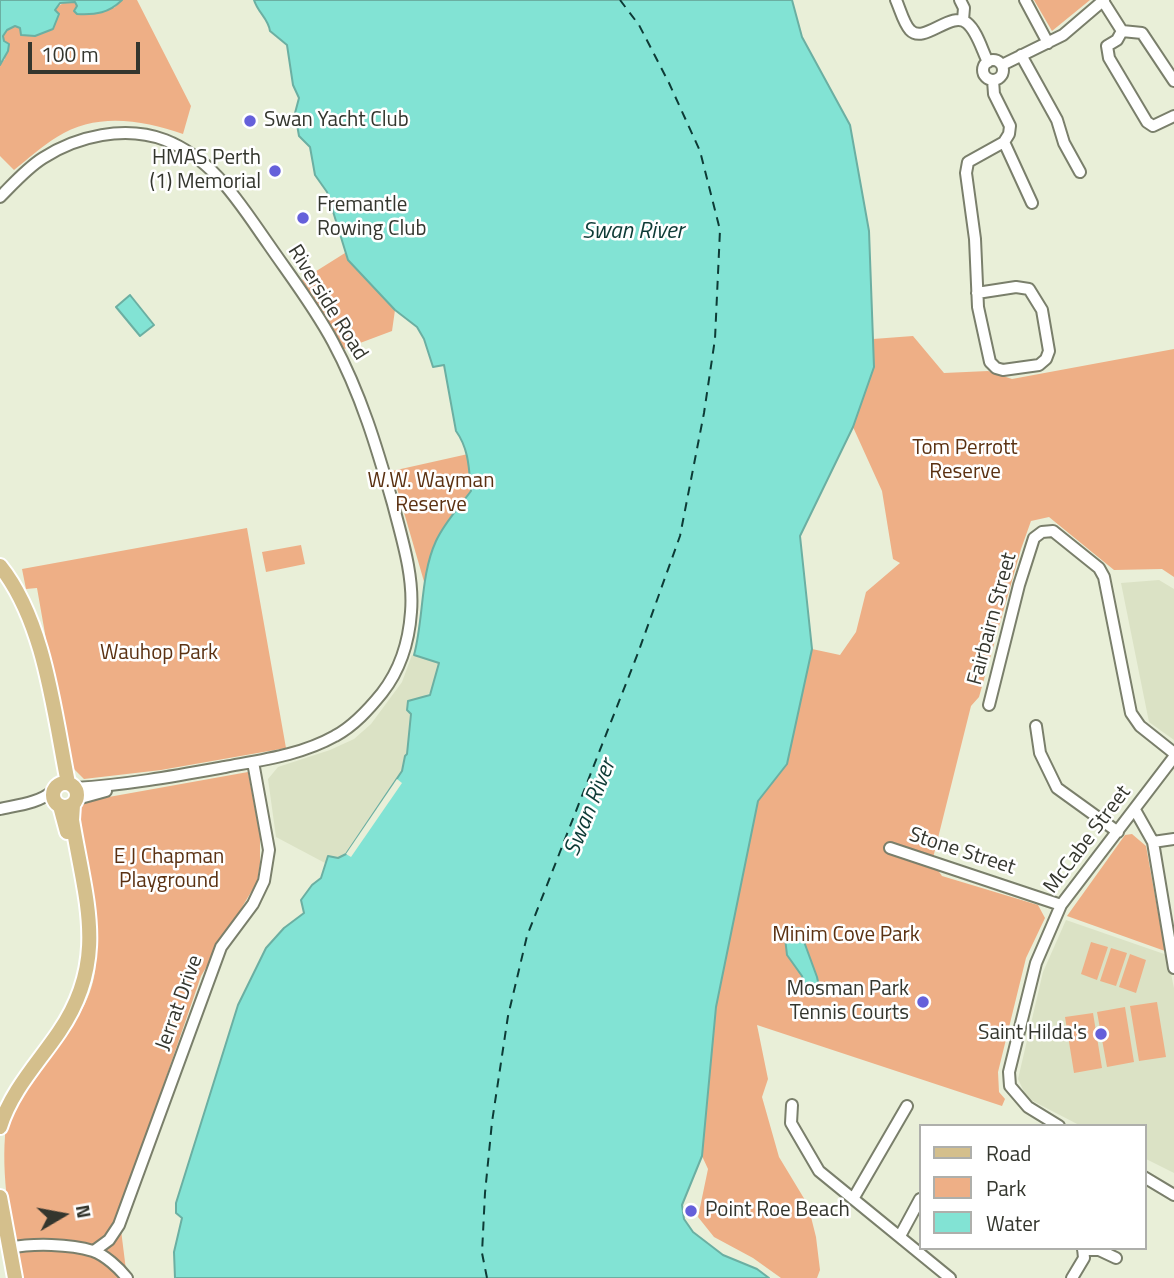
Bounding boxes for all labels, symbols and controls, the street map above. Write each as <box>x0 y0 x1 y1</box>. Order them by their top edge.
scale bar <box>32 28 144 72</box>
text: 100 m <box>41 38 98 70</box>
place label: Swan Yacht Club <box>264 108 409 134</box>
marker: Swan Yacht Club <box>242 113 258 129</box>
place label: HMAS Perth (1) Memorial <box>150 146 261 196</box>
marker: HMAS Perth (1) Memorial <box>267 163 283 179</box>
place label: Fremantle Rowing Club <box>317 193 426 243</box>
marker: Fremantle Rowing Club <box>295 210 311 226</box>
water label: Swan River <box>582 218 684 246</box>
street label: Riverside Road <box>281 241 373 365</box>
park label: Tom Perrott Reserve <box>912 436 1018 486</box>
park label: W.W. Wayman Reserve <box>368 469 494 519</box>
street label: Fairbairn Street <box>963 550 1023 688</box>
park label: Wauhop Park <box>100 641 218 667</box>
water label: Swan River <box>559 756 623 860</box>
street label: McCabe Street <box>1039 781 1137 899</box>
street label: Stone Street <box>906 823 1018 881</box>
park label: E J Chapman Playground <box>114 845 224 895</box>
park label: Minim Cove Park <box>772 923 920 949</box>
street label: Jerrat Drive <box>151 952 209 1054</box>
place label: Mosman Park Tennis Courts <box>786 977 909 1027</box>
marker: Mosman Park Tennis Courts <box>915 994 931 1010</box>
place label: Saint Hilda's <box>978 1021 1087 1047</box>
marker: Saint Hilda's <box>1093 1026 1109 1042</box>
legend <box>918 1124 1146 1250</box>
text: Road <box>986 1137 1031 1169</box>
text: Park <box>986 1172 1026 1204</box>
north arrow <box>28 1180 98 1250</box>
place label: Point Roe Beach <box>705 1198 850 1224</box>
text: N <box>69 1202 100 1220</box>
marker: Point Roe Beach <box>683 1203 699 1219</box>
text: Water <box>986 1207 1040 1239</box>

